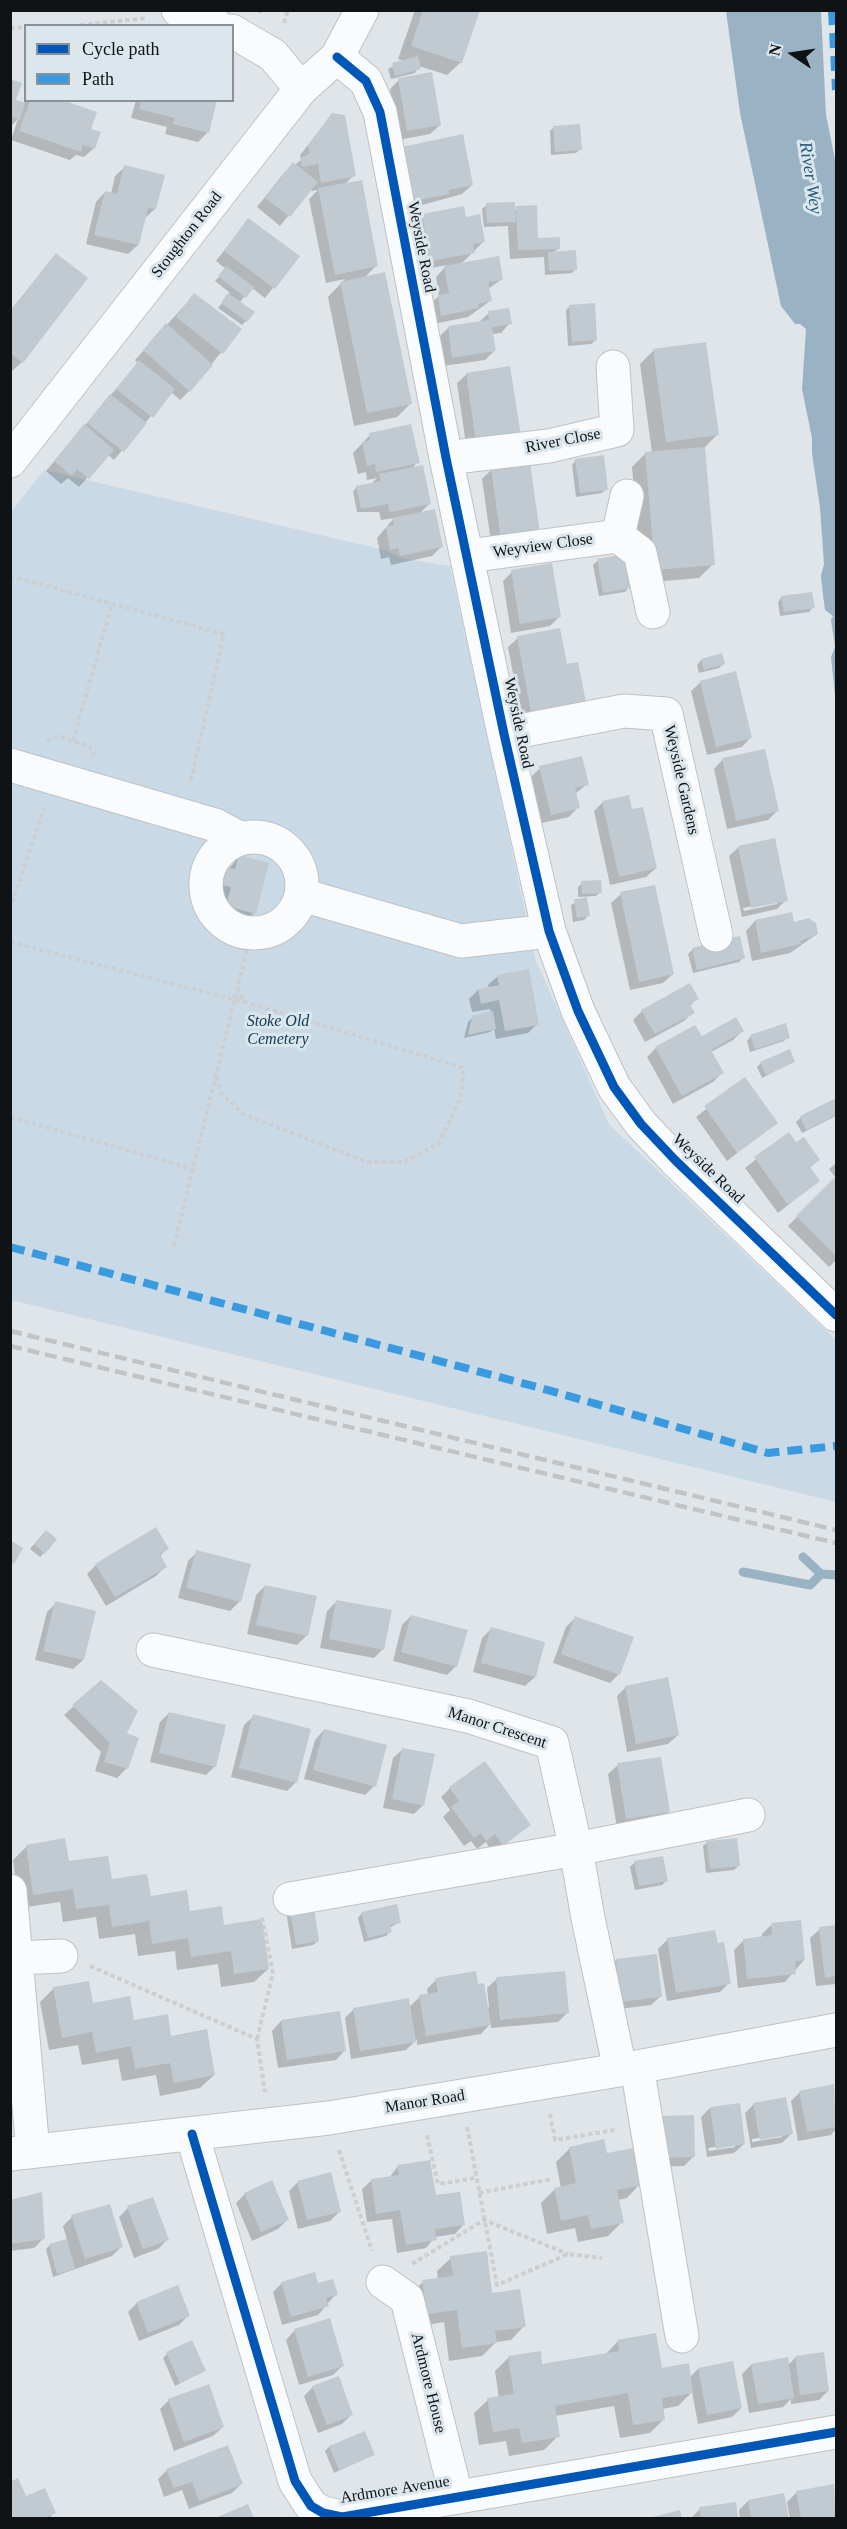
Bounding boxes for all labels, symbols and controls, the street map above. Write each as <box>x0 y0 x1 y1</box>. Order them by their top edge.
legend <box>24 24 234 102</box>
north arrow <box>763 24 823 84</box>
text: Cycle path <box>82 39 159 59</box>
text: N <box>765 42 785 57</box>
text: Path <box>82 69 114 89</box>
water label: River Wey <box>794 140 826 216</box>
street label: Stoughton Road <box>148 188 226 282</box>
street label: Weyside Road <box>403 200 439 294</box>
street label: River Close <box>524 424 602 458</box>
street label: Weyview Close <box>492 530 594 562</box>
street label: Weyside Road <box>499 676 537 770</box>
street label: Weyside Gardens <box>659 723 703 837</box>
park label: Stoke Old Cemetery <box>247 1012 309 1050</box>
street label: Weyside Road <box>668 1130 748 1208</box>
street label: Manor Crescent <box>445 1703 549 1753</box>
street label: Manor Road <box>384 2086 466 2118</box>
street label: Ardmore House <box>406 2331 450 2435</box>
street label: Ardmore Avenue <box>339 2472 451 2508</box>

